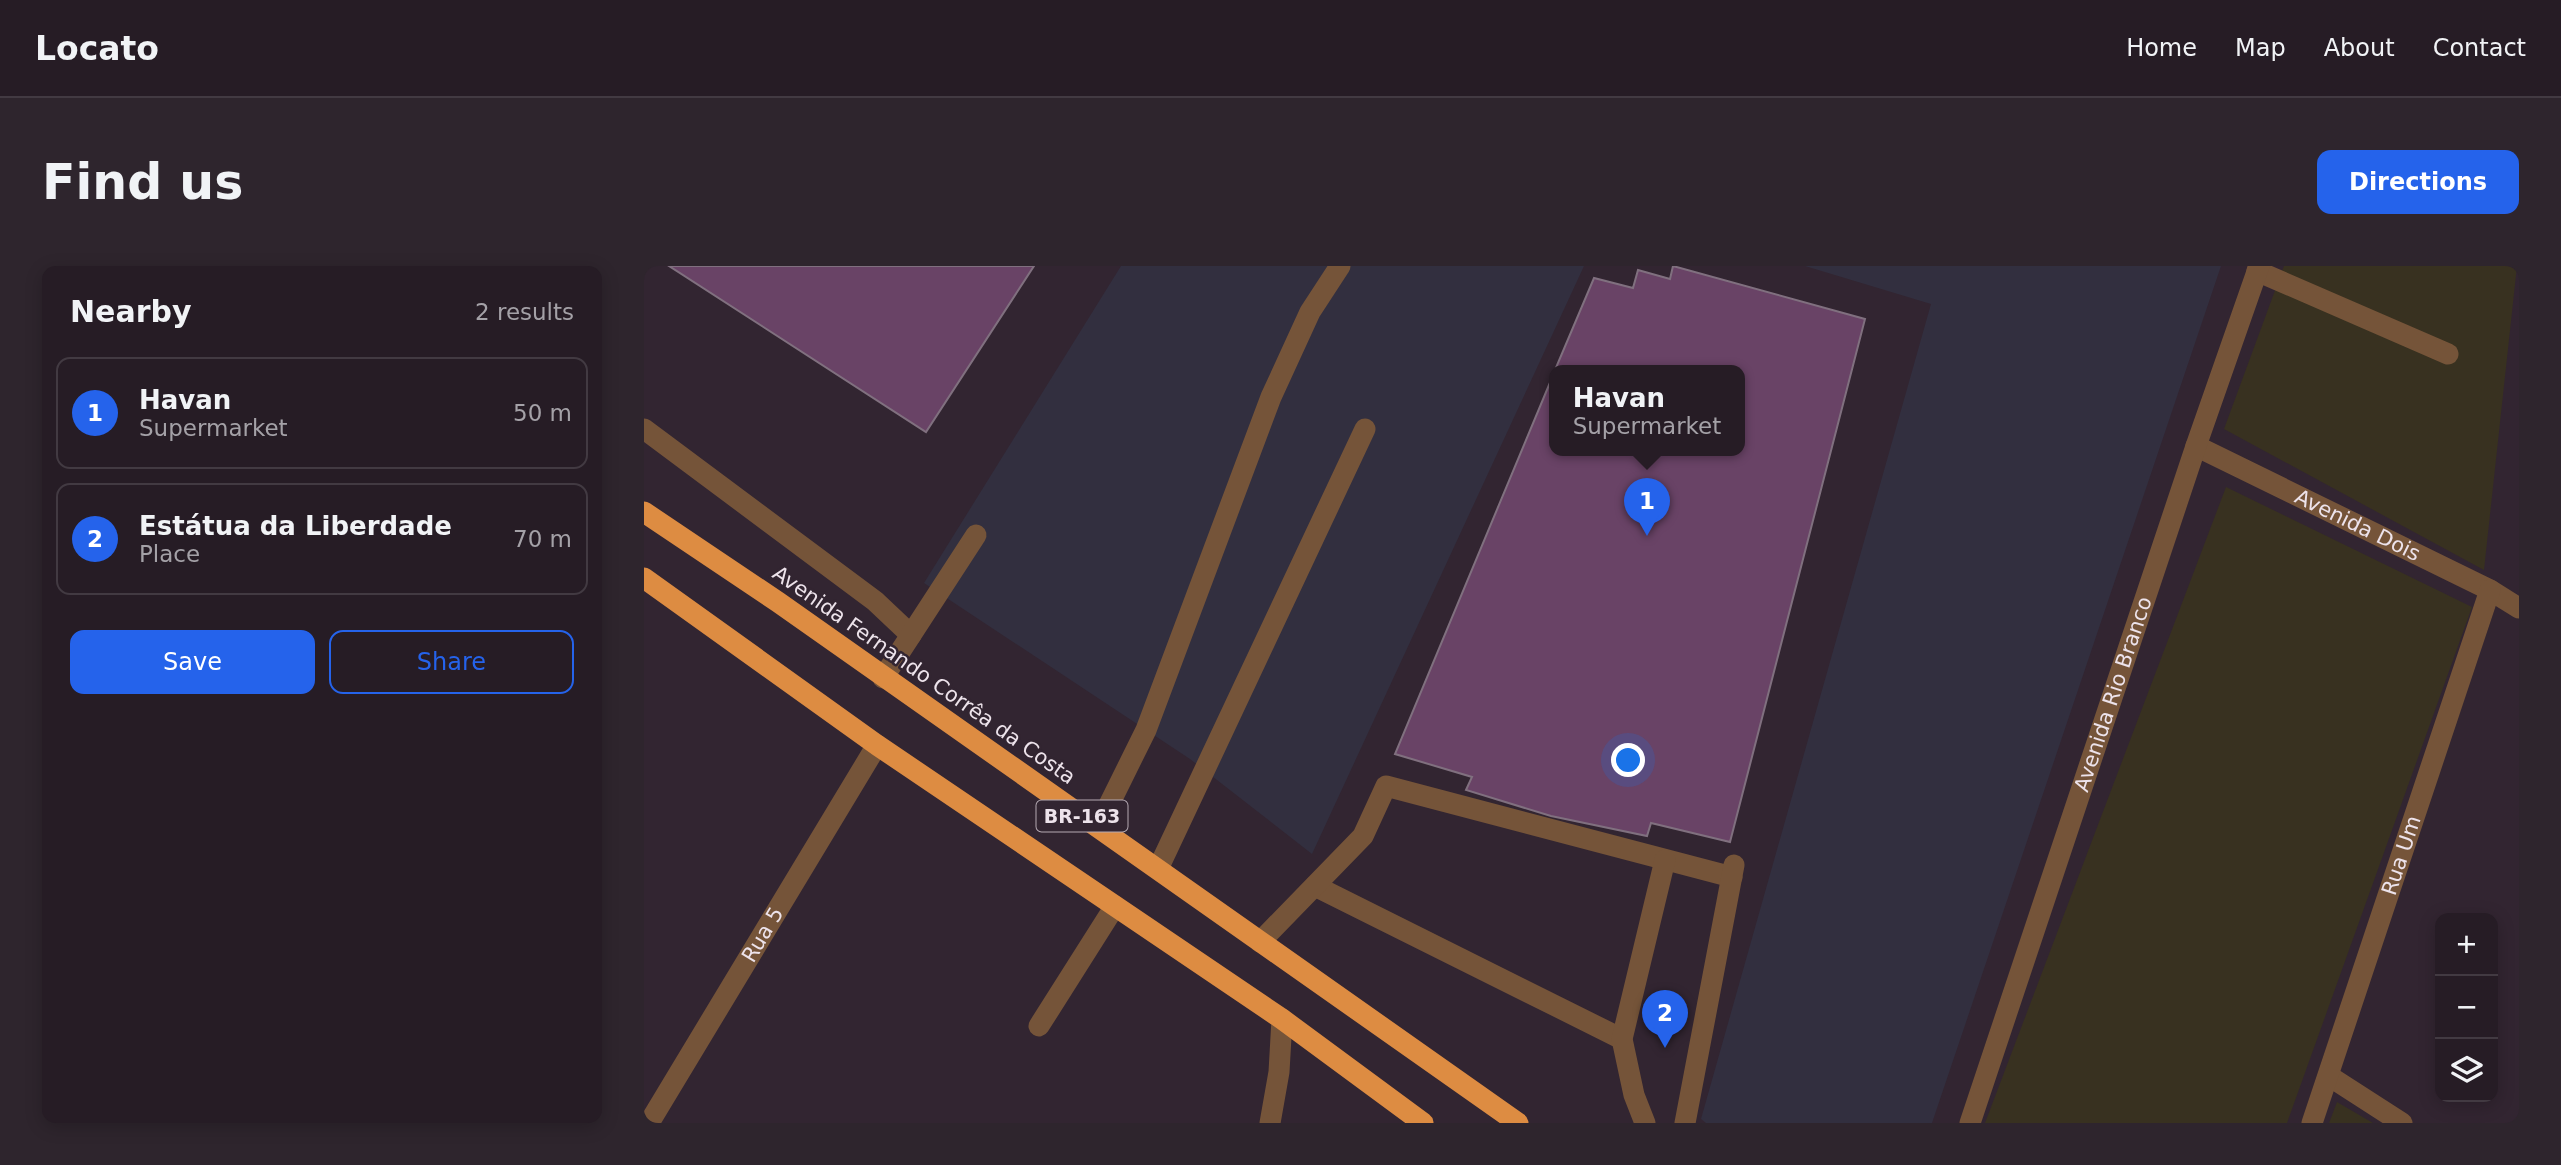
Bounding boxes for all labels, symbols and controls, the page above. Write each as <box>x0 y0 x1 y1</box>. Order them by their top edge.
text: Locato <box>35 29 159 68</box>
text: Home <box>2126 34 2197 62</box>
text: Map <box>2235 34 2286 62</box>
text: About <box>2324 34 2395 62</box>
text: Contact <box>2433 34 2526 62</box>
button: Directions <box>2317 150 2519 214</box>
text: Find us <box>42 154 243 211</box>
text: Nearby <box>70 294 192 329</box>
text: 2 results <box>475 299 574 325</box>
popup <box>1549 365 1745 456</box>
text: Havan <box>1573 383 1665 413</box>
text: Havan <box>139 385 231 415</box>
text: 1 <box>87 400 103 426</box>
text: 50 m <box>513 400 572 426</box>
text: Supermarket <box>1573 413 1721 439</box>
text: Supermarket <box>139 415 288 441</box>
pin: 1 <box>1624 478 1670 536</box>
street label: Avenida Dois <box>2291 484 2424 566</box>
text: Estátua da Liberdade <box>139 511 452 541</box>
text: 2 <box>87 526 103 552</box>
text: 70 m <box>513 526 572 552</box>
text: Place <box>139 541 200 567</box>
street label: Avenida Fernando Corrêa da Costa <box>768 561 1080 789</box>
street label: Avenida Rio Branco <box>2069 594 2157 795</box>
button: Save <box>70 630 315 694</box>
button: Share <box>329 630 574 694</box>
your location <box>1611 743 1645 777</box>
road number: BR-163 <box>1036 800 1128 832</box>
street label: Rua Um <box>2377 813 2426 898</box>
street label: Rua 5 <box>737 903 788 966</box>
map controls <box>2435 913 2498 1102</box>
button: + <box>2435 913 2498 976</box>
button: − <box>2435 976 2498 1039</box>
pin: 2 <box>1642 990 1688 1048</box>
button: layers <box>2435 1039 2498 1102</box>

